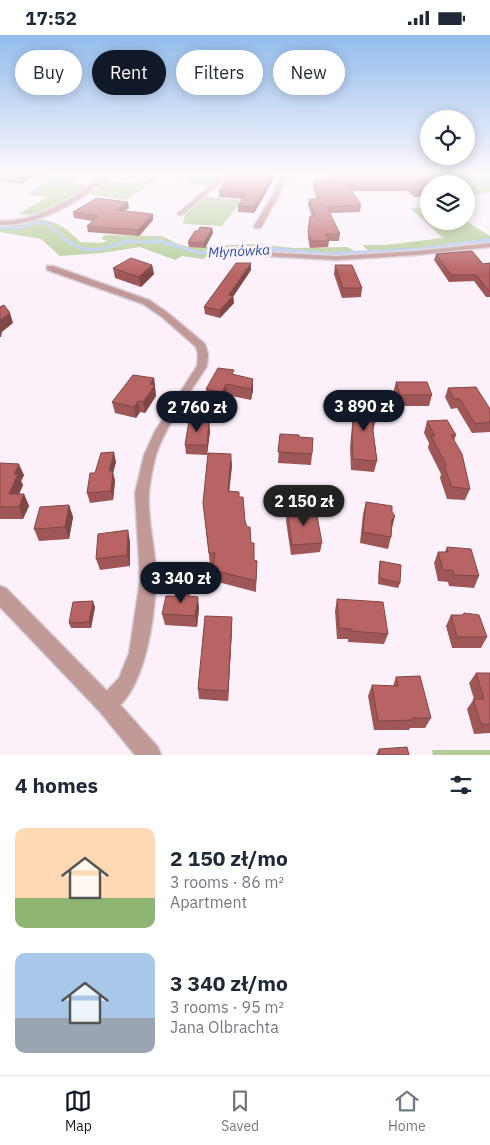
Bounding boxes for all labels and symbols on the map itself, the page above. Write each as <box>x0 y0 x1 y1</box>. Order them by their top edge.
water label: Młynówka <box>207 240 271 262</box>
pin: 3 890 zł <box>312 389 416 432</box>
pin: 2 760 zł <box>145 391 249 433</box>
pin: 2 150 zł <box>252 485 356 527</box>
pin: 3 340 zł <box>129 561 233 604</box>

